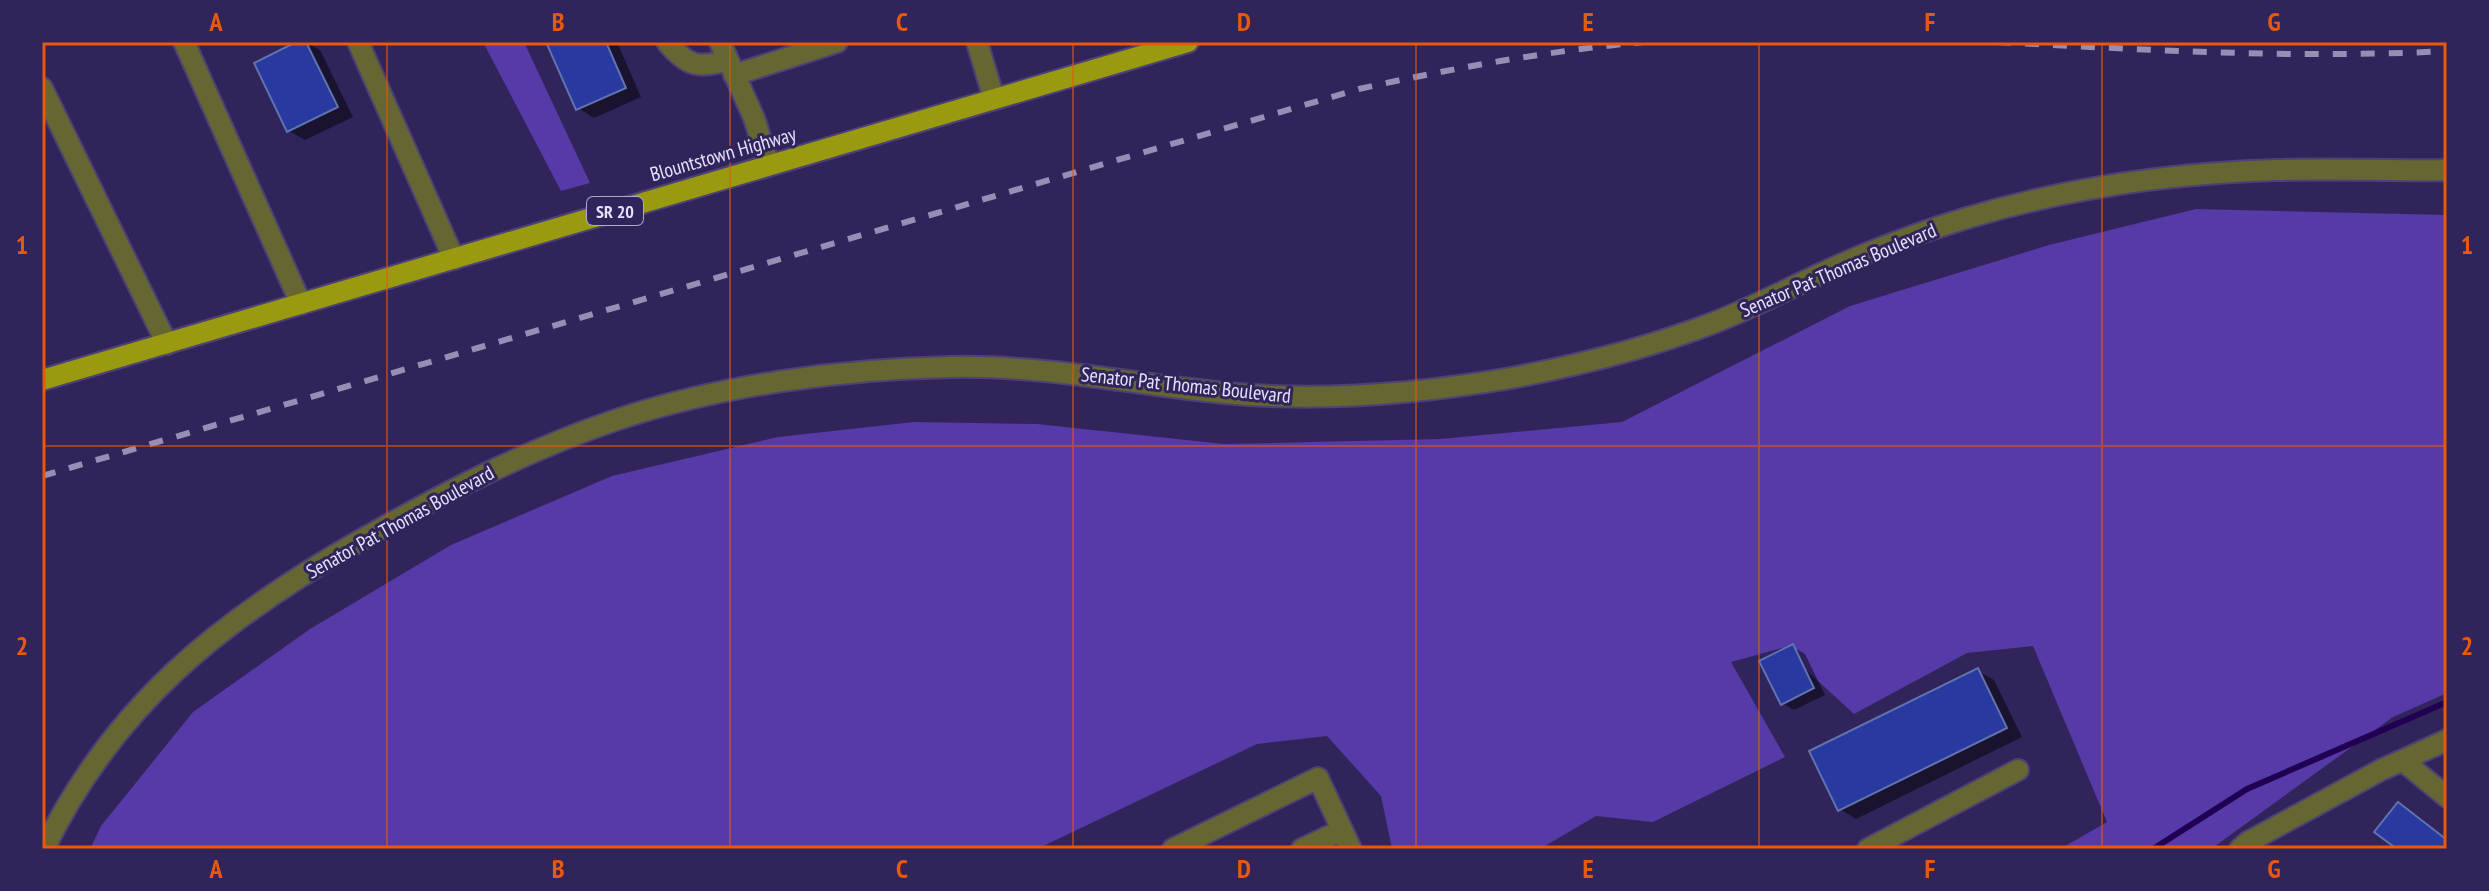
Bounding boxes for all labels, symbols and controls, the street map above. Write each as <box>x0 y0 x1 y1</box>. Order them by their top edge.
text: A <box>208 5 223 38</box>
text: B <box>552 5 565 38</box>
text: C <box>896 5 908 38</box>
text: D <box>1237 5 1251 38</box>
text: E <box>1582 5 1594 38</box>
text: F <box>1925 5 1936 38</box>
text: G <box>2267 5 2281 38</box>
street label: Blountstown Highway <box>647 121 800 187</box>
road number: SR 20 <box>587 197 643 225</box>
street label: Senator Pat Thomas Boulevard <box>1736 217 1940 323</box>
text: 1 <box>16 228 28 261</box>
text: 1 <box>2461 228 2473 261</box>
street label: Senator Pat Thomas Boulevard <box>1080 361 1292 409</box>
street label: Senator Pat Thomas Boulevard <box>302 460 498 584</box>
text: 2 <box>16 629 28 662</box>
text: 2 <box>2461 629 2473 662</box>
text: A <box>208 852 223 885</box>
text: B <box>552 852 565 885</box>
text: C <box>896 852 908 885</box>
text: D <box>1237 852 1251 885</box>
text: E <box>1582 852 1594 885</box>
text: F <box>1925 852 1936 885</box>
text: G <box>2267 852 2281 885</box>

